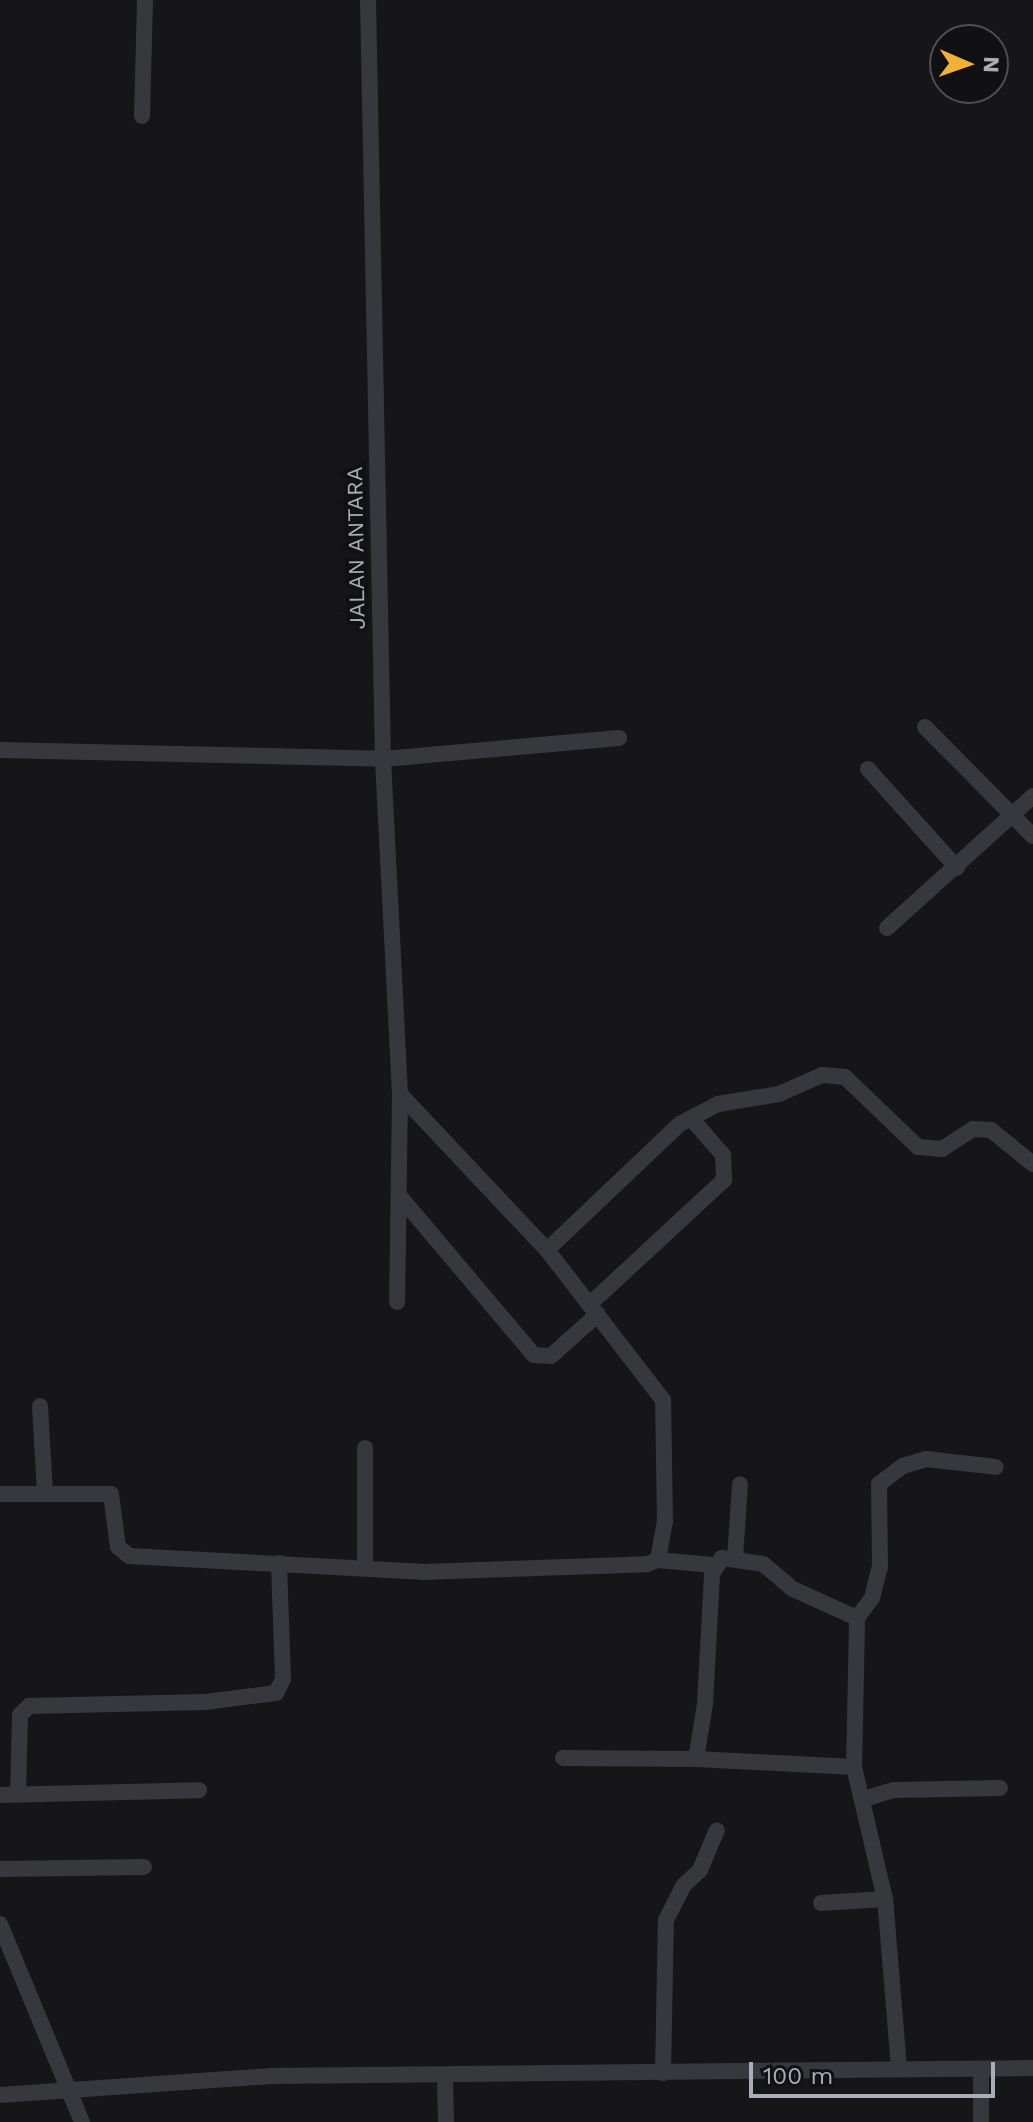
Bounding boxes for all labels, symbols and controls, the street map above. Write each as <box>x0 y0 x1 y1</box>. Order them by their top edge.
north arrow <box>929 24 1009 104</box>
text: N <box>979 56 1004 73</box>
street label: JALAN ANTARA <box>341 466 371 630</box>
scale bar <box>753 2046 999 2096</box>
text: 100 m <box>763 2062 833 2090</box>

